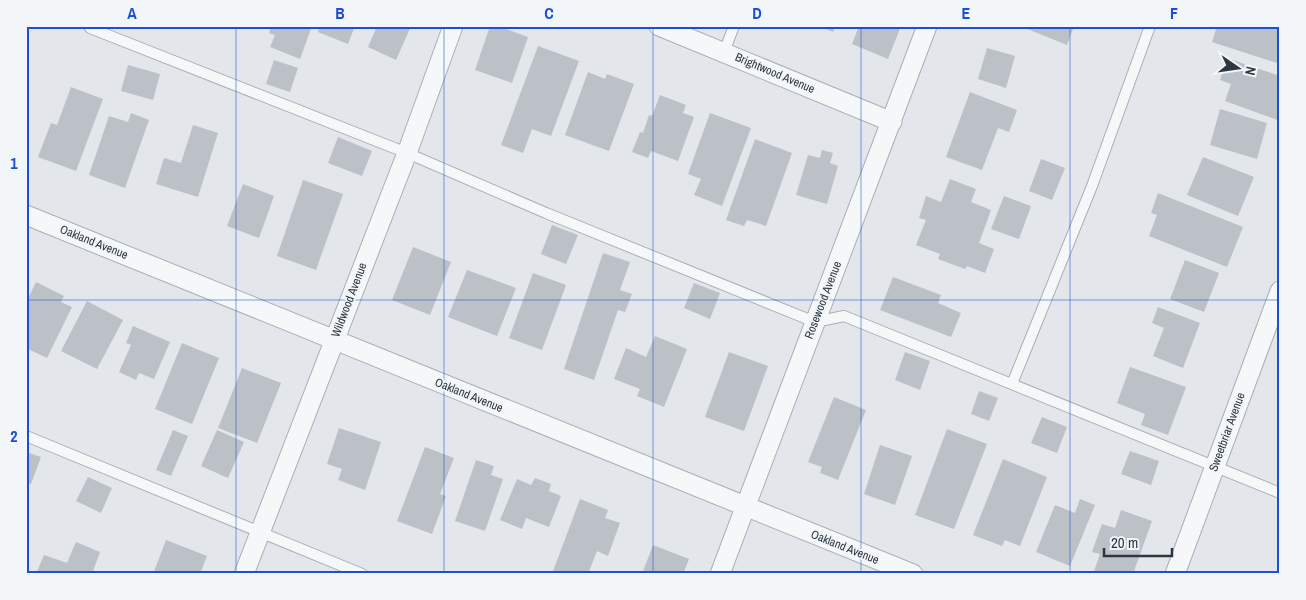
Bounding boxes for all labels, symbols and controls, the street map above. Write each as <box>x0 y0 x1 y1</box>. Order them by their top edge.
text: A <box>127 2 137 24</box>
text: B <box>335 2 345 24</box>
text: C <box>544 2 554 24</box>
text: D <box>752 2 762 24</box>
text: E <box>962 2 971 24</box>
text: F <box>1170 2 1178 24</box>
north arrow <box>1214 42 1264 92</box>
street label: Brightwood Avenue <box>733 49 817 97</box>
text: N <box>1241 65 1260 77</box>
text: 1 <box>10 152 18 174</box>
street label: Oakland Avenue <box>58 221 130 263</box>
street label: Rosewood Avenue <box>801 259 845 341</box>
street label: Wildwood Avenue <box>327 260 371 340</box>
street label: Oakland Avenue <box>433 374 505 416</box>
street label: Sweetbriar Avenue <box>1205 390 1249 474</box>
text: 2 <box>10 425 18 447</box>
scale bar <box>1104 525 1171 557</box>
street label: Oakland Avenue <box>809 526 881 568</box>
text: 20 m <box>1111 532 1138 553</box>

